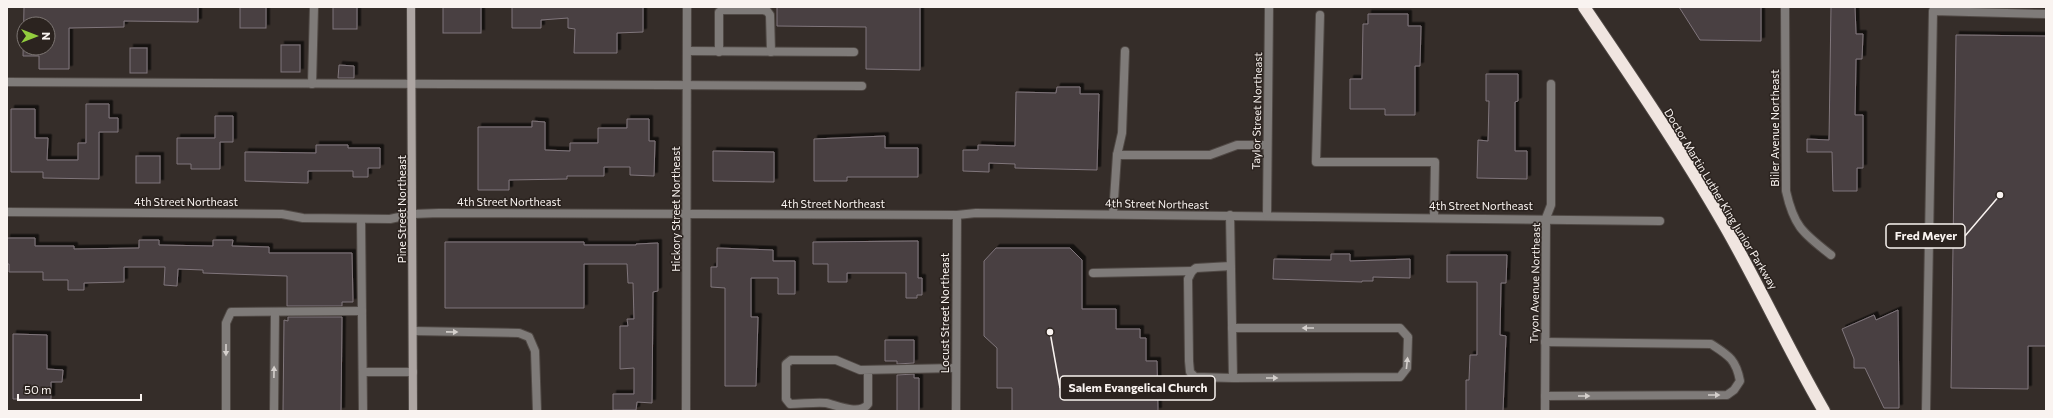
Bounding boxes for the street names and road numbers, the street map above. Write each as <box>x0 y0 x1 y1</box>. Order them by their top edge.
street label: Taylor Street Northeast <box>1249 52 1264 170</box>
street label: Bliler Avenue Northeast <box>1768 69 1781 187</box>
street label: Doctor Martin Luther King Junior Parkway <box>1661 106 1781 292</box>
street label: Hickory Street Northeast <box>669 146 682 272</box>
street label: Pine Street Northeast <box>395 154 408 263</box>
street label: 4th Street Northeast <box>134 195 238 208</box>
street label: 4th Street Northeast <box>457 195 561 208</box>
street label: 4th Street Northeast <box>1105 196 1210 211</box>
street label: 4th Street Northeast <box>781 197 885 210</box>
street label: 4th Street Northeast <box>1429 199 1533 212</box>
street label: Tryon Avenue Northeast <box>1527 222 1542 344</box>
street label: Locust Street Northeast <box>938 252 951 373</box>

